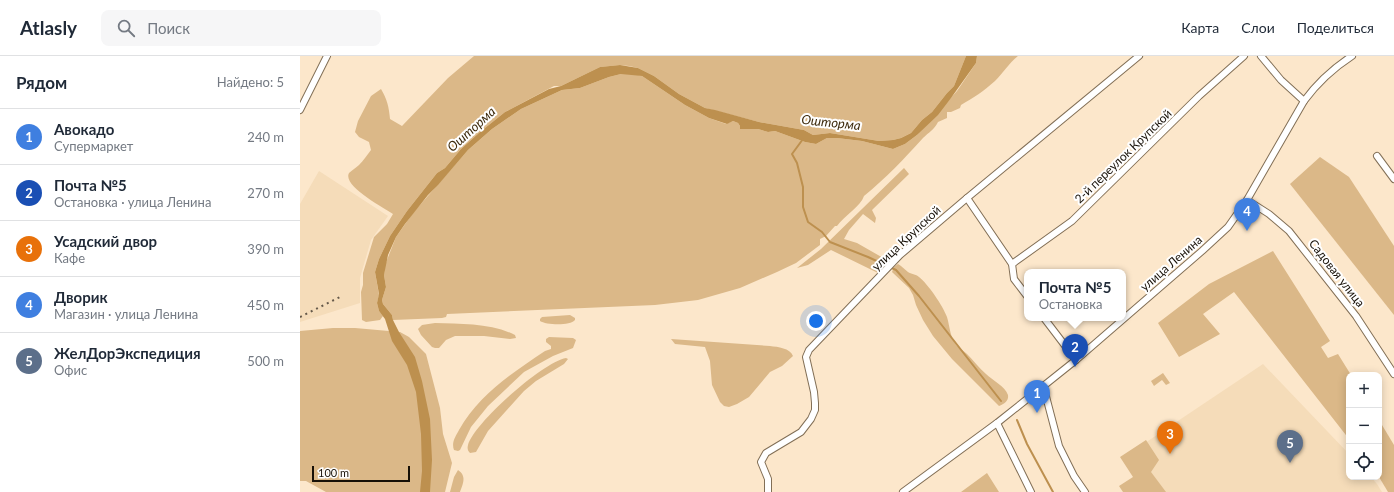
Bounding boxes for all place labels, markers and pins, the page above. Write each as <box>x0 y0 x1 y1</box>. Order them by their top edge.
pin: 4 <box>1234 198 1260 231</box>
pin: 2 <box>1062 334 1088 367</box>
pin: 1 <box>1024 380 1050 413</box>
pin: 3 <box>1157 421 1183 454</box>
pin: 5 <box>1277 430 1303 463</box>

